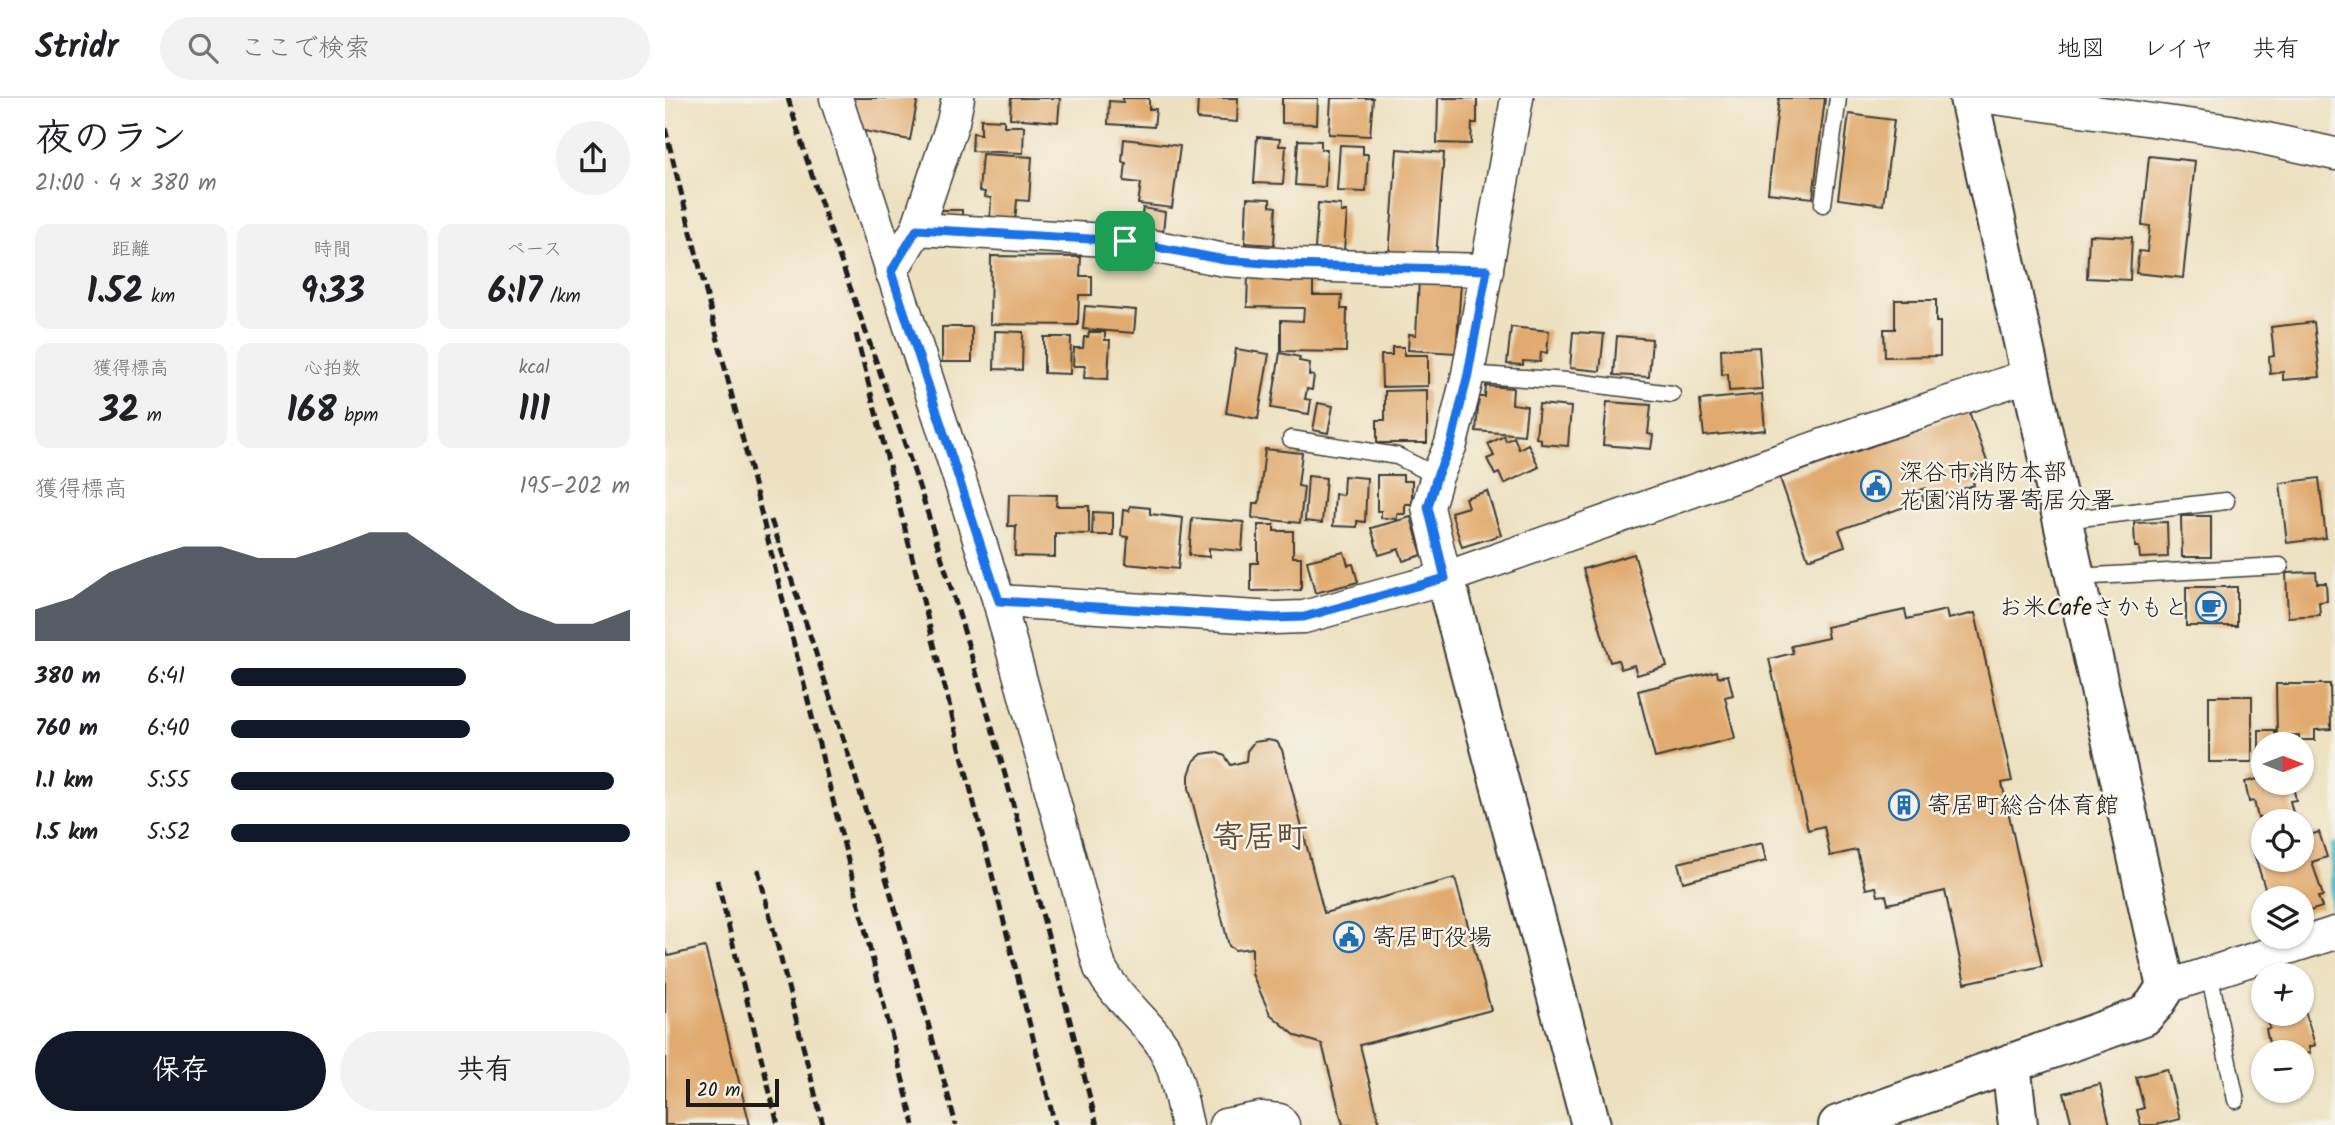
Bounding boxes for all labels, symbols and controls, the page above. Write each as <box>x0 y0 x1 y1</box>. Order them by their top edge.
search box <box>160 17 650 80</box>
text: Stridr <box>35 22 118 75</box>
text: ここで検索 <box>240 28 370 70</box>
icon: search <box>184 29 222 67</box>
text: 地図 <box>2057 30 2105 69</box>
text: レイヤ <box>2143 30 2214 69</box>
text: 共有 <box>2252 30 2300 69</box>
text: 夜のラン <box>35 110 187 170</box>
button: share <box>556 121 630 195</box>
text: 21:00 · 4 × 380 m <box>35 166 217 202</box>
pin <box>1095 211 1155 271</box>
icon: arrive <box>1106 222 1144 260</box>
text: 距離 <box>112 235 150 265</box>
text: 時間 <box>313 235 352 265</box>
text: ペース <box>506 235 562 265</box>
text: 1.52 <box>87 265 143 321</box>
text: 9:33 <box>300 265 365 321</box>
text: 6:17 <box>488 265 542 321</box>
text: km <box>143 282 175 312</box>
text: /km <box>542 282 581 312</box>
text: kcal <box>519 353 550 383</box>
text: 獲得標高 <box>93 354 169 384</box>
text: 心拍数 <box>304 354 361 384</box>
text: 111 <box>518 383 550 439</box>
text: 32 <box>100 384 139 440</box>
text: 168 <box>286 384 337 440</box>
text: m <box>139 401 162 431</box>
text: bpm <box>337 401 379 431</box>
place label: 深谷市消防本部 花園消防署寄居分署 <box>1899 454 2115 521</box>
text: 195–202 m <box>519 469 630 505</box>
public building icon: 深谷市消防本部 花園消防署寄居分署 <box>1859 469 1893 503</box>
text: 獲得標高 <box>35 472 127 508</box>
place label: お米Cafeさかもと <box>1999 589 2188 628</box>
cafe icon: お米Cafeさかもと <box>2194 590 2228 624</box>
text: 380 m <box>35 659 101 695</box>
text: 6:41 <box>147 659 185 695</box>
text: 760 m <box>35 711 98 747</box>
text: 6:40 <box>147 711 190 747</box>
north arrow <box>2251 732 2313 794</box>
map controls <box>2251 732 2314 1103</box>
text: 1.1 km <box>35 763 93 799</box>
text: 5:55 <box>147 763 190 799</box>
place label: 寄居町総合体育館 <box>1927 787 2119 826</box>
building icon: 寄居町総合体育館 <box>1887 788 1921 822</box>
button: locate <box>2251 809 2314 872</box>
district label: 寄居町 <box>1212 813 1308 864</box>
text: 1.5 km <box>35 815 98 851</box>
text: 5:52 <box>147 815 191 851</box>
button: layers <box>2251 886 2314 949</box>
place label: 寄居町役場 <box>1372 919 1492 958</box>
public building icon: 寄居町役場 <box>1332 920 1366 954</box>
button: + <box>2251 963 2314 1026</box>
button: 保存 <box>35 1031 326 1111</box>
button: 共有 <box>340 1031 630 1111</box>
button: − <box>2251 1040 2314 1103</box>
scale bar <box>686 1076 779 1108</box>
text: 20 m <box>697 1076 740 1106</box>

